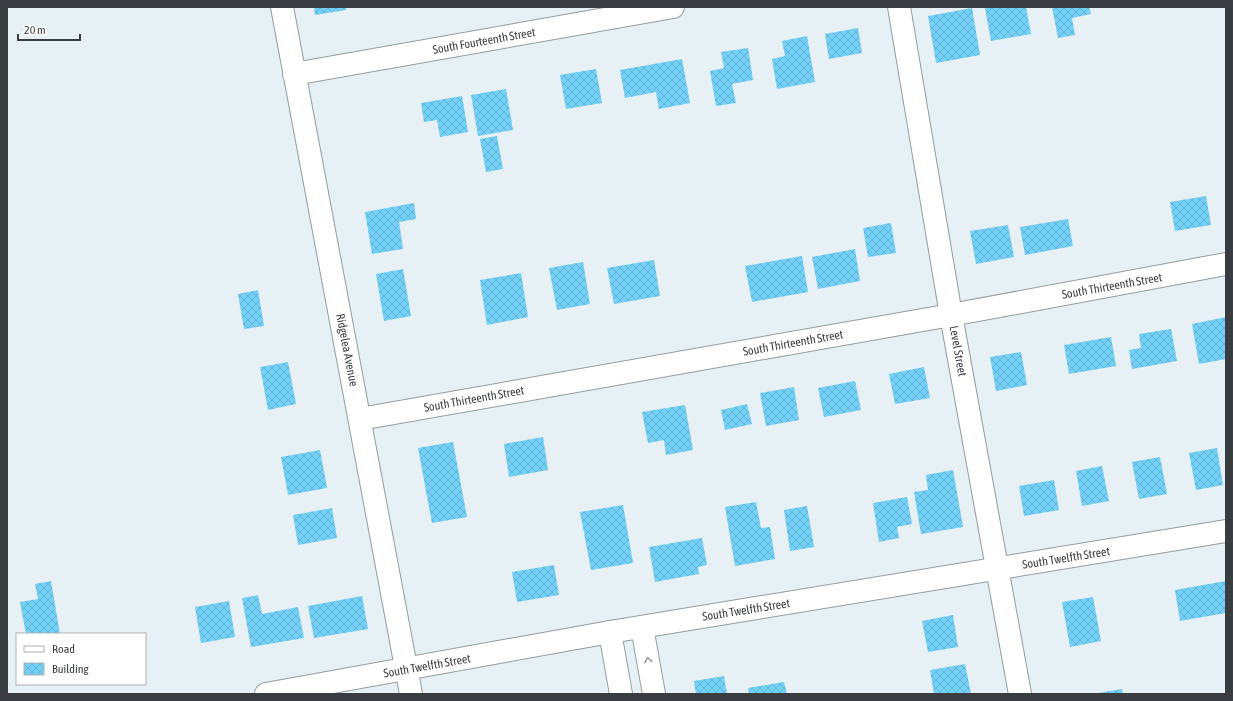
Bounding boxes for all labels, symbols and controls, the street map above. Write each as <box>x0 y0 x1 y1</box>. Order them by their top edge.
scale bar <box>18 16 80 42</box>
text: 20 m <box>24 23 46 37</box>
street label: South Fourteenth Street <box>432 25 537 57</box>
street label: South Thirteenth Street <box>1061 270 1164 302</box>
street label: Ridgelea Avenue <box>333 312 361 388</box>
street label: Level Street <box>947 324 969 378</box>
street label: South Thirteenth Street <box>742 327 845 359</box>
street label: South Thirteenth Street <box>423 383 526 415</box>
street label: South Twelfth Street <box>1021 544 1111 572</box>
street label: South Twelfth Street <box>701 596 791 624</box>
legend <box>16 633 146 685</box>
text: Road <box>52 642 75 656</box>
street label: South Twelfth Street <box>382 651 472 681</box>
one-way arrow <box>644 657 653 664</box>
text: Building <box>52 662 90 676</box>

